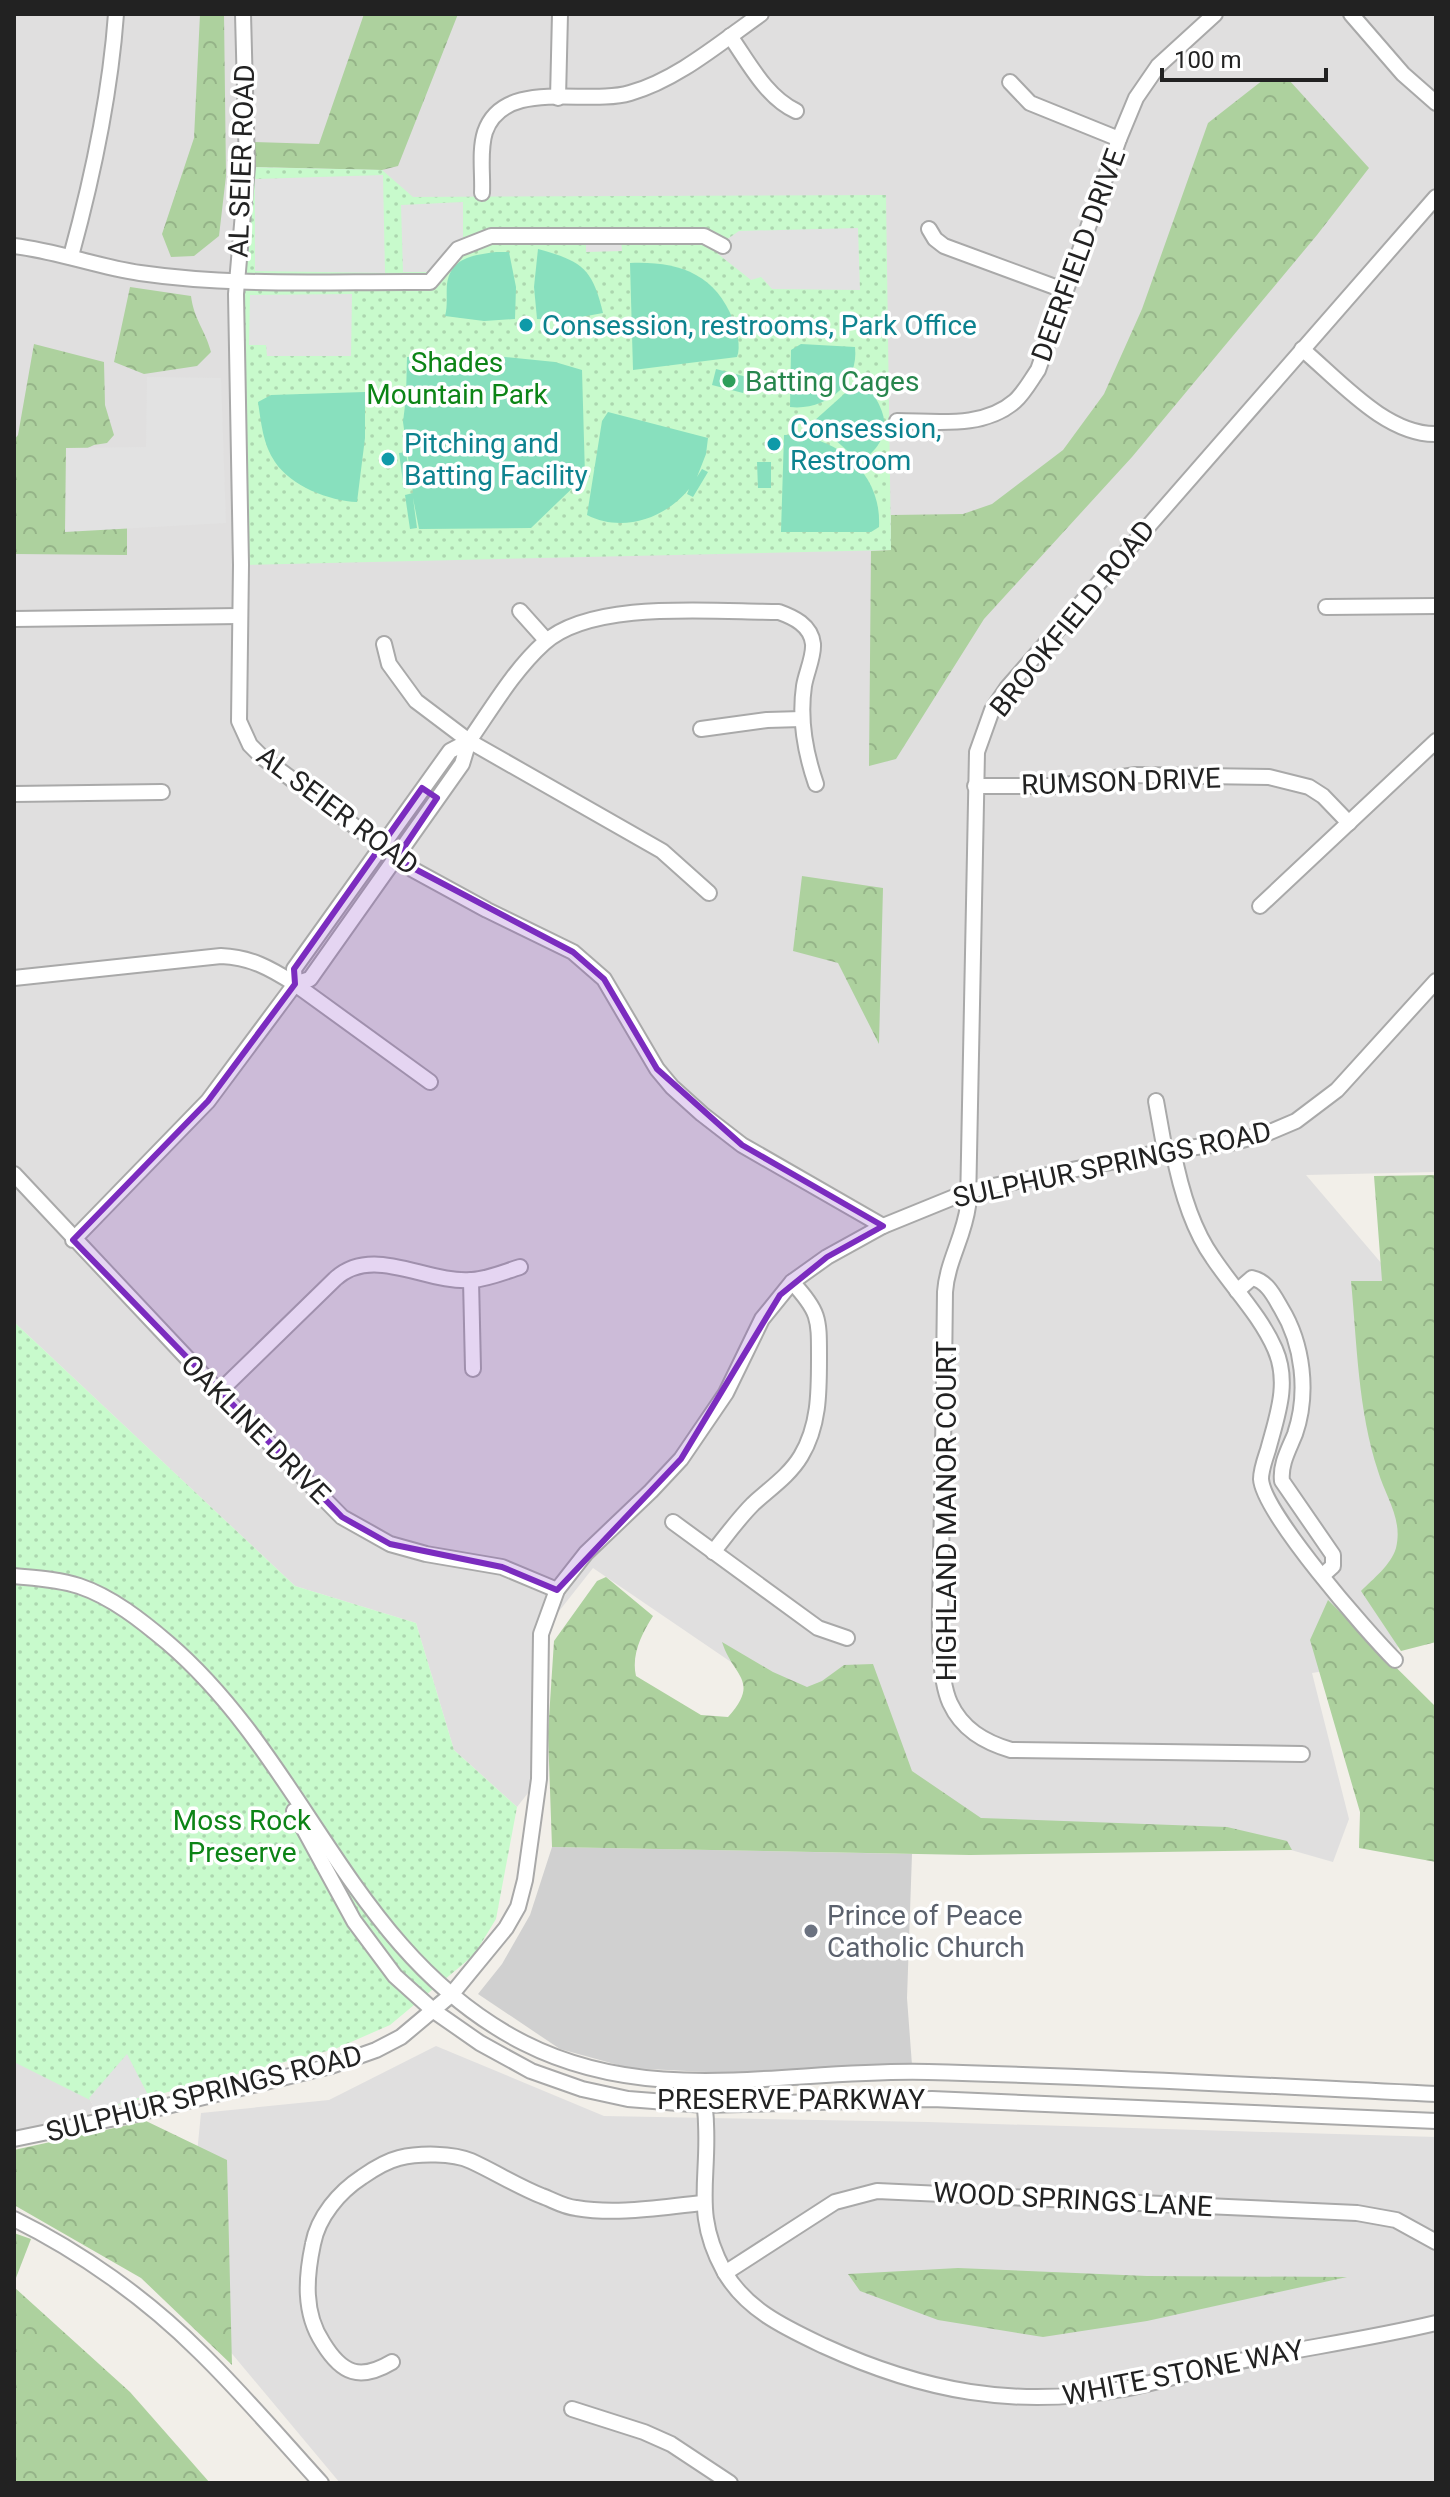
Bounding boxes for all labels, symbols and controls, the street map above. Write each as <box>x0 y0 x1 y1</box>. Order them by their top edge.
scale bar <box>1162 32 1326 82</box>
text: 100 m <box>1174 46 1241 74</box>
street label: AL SEIER ROAD <box>222 64 261 258</box>
street label: DEERFIELD DRIVE <box>1025 144 1132 366</box>
place label: Consession, restrooms, Park Office <box>542 309 977 342</box>
marker: Consession, restrooms, Park Office <box>517 316 535 334</box>
park label: Shades Mountain Park <box>366 346 548 411</box>
place label: Batting Cages <box>745 365 919 398</box>
marker: Batting Cages <box>720 372 738 390</box>
place label: Consession, Restroom <box>790 412 942 477</box>
place label: Pitching and Batting Facility <box>404 427 588 492</box>
marker: Consession, Restroom <box>765 435 783 453</box>
marker: Pitching and Batting Facility <box>379 450 397 468</box>
street label: BROOKFIELD ROAD <box>983 513 1162 723</box>
street label: AL SEIER ROAD <box>251 739 425 882</box>
street label: RUMSON DRIVE <box>1021 762 1221 801</box>
street label: SULPHUR SPRINGS ROAD <box>950 1115 1274 1214</box>
street label: HIGHLAND MANOR COURT <box>930 1340 963 1681</box>
street label: OAKLINE DRIVE <box>174 1348 337 1511</box>
park label: Moss Rock Preserve <box>173 1804 312 1869</box>
place label: Prince of Peace Catholic Church <box>827 1899 1025 1964</box>
marker: Prince of Peace Catholic Church <box>802 1922 820 1940</box>
street label: SULPHUR SPRINGS ROAD <box>43 2038 366 2149</box>
street label: PRESERVE PARKWAY <box>657 2083 925 2116</box>
street label: WOOD SPRINGS LANE <box>932 2176 1214 2223</box>
street label: WHITE STONE WAY <box>1060 2333 1307 2412</box>

